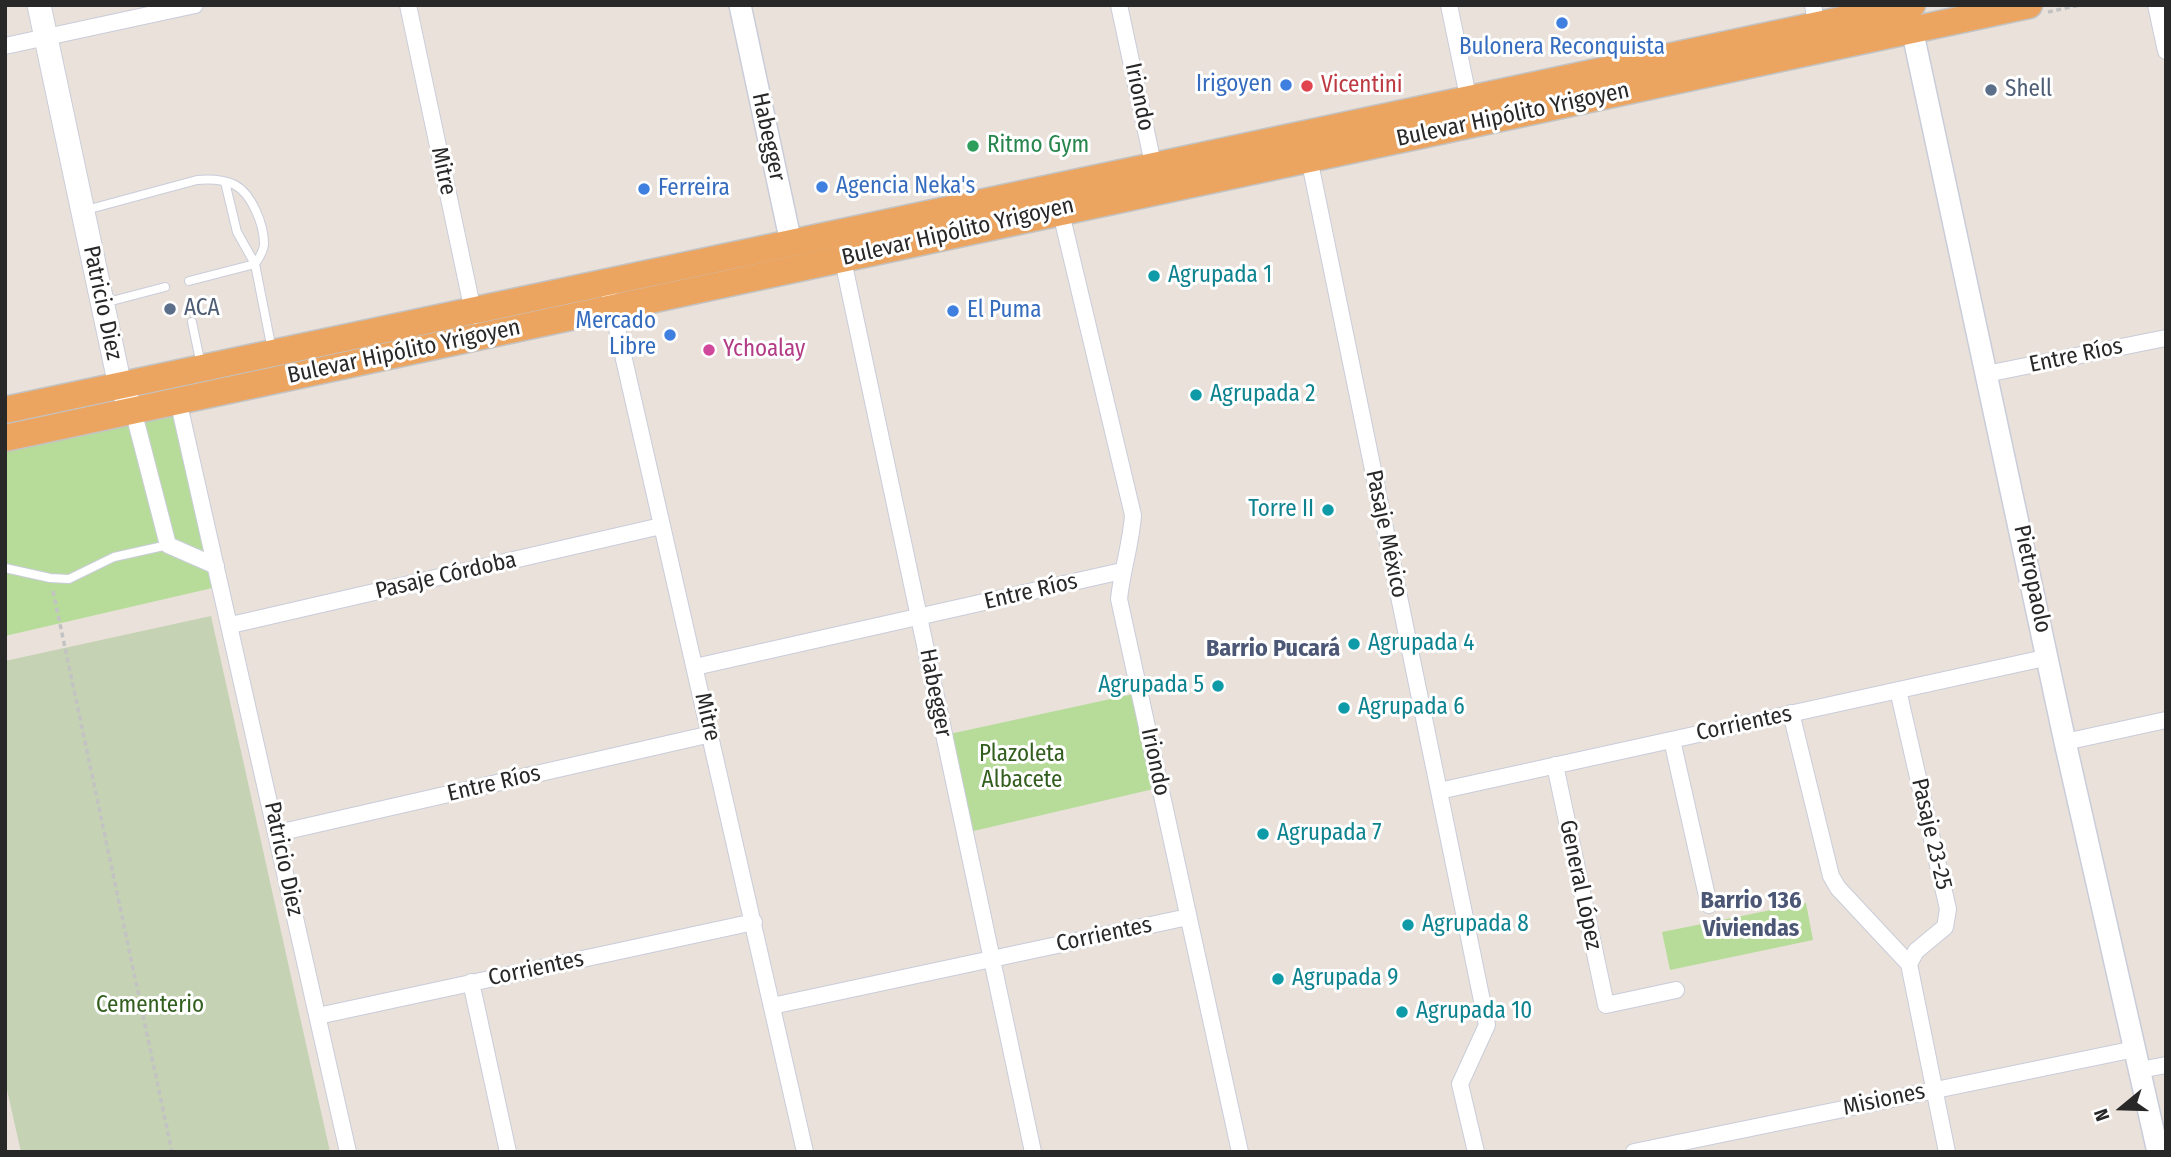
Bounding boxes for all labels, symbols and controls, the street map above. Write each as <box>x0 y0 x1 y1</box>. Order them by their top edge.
marker: Bulonera Reconquista <box>1554 15 1570 31</box>
place label: Bulonera Reconquista <box>1459 34 1665 62</box>
street label: Iriondo <box>1118 61 1160 133</box>
place label: Irigoyen <box>1196 71 1272 99</box>
place label: Vicentini <box>1321 72 1403 100</box>
place label: Shell <box>2005 76 2052 104</box>
marker: Irigoyen <box>1278 77 1294 93</box>
street label: Bulevar Hipólito Yrigoyen <box>1394 77 1632 153</box>
marker: Vicentini <box>1299 78 1315 94</box>
marker: Shell <box>1983 82 1999 98</box>
street label: Habegger <box>745 90 791 184</box>
place label: Ritmo Gym <box>987 132 1089 160</box>
marker: Ritmo Gym <box>965 138 981 154</box>
street label: Mitre <box>424 144 462 198</box>
place label: Agencia Neka's <box>836 173 975 201</box>
place label: Ferreira <box>658 175 730 203</box>
marker: Agencia Neka's <box>814 179 830 195</box>
marker: Ferreira <box>636 181 652 197</box>
street label: Bulevar Hipólito Yrigoyen <box>839 192 1077 272</box>
street label: Patricio Diez <box>76 243 128 363</box>
place label: Agrupada 1 <box>1168 262 1272 290</box>
marker: Agrupada 1 <box>1146 268 1162 284</box>
place label: ACA <box>184 295 220 323</box>
place label: El Puma <box>967 297 1042 325</box>
marker: ACA <box>162 301 178 317</box>
marker: El Puma <box>945 303 961 319</box>
place label: Mercado Libre <box>576 308 656 362</box>
street label: Bulevar Hipólito Yrigoyen <box>285 314 523 390</box>
marker: Mercado Libre <box>662 327 678 343</box>
street label: Entre Ríos <box>2027 333 2125 379</box>
place label: Ychoalay <box>723 336 805 364</box>
marker: Ychoalay <box>701 342 717 358</box>
place label: Agrupada 2 <box>1210 381 1315 409</box>
marker: Agrupada 2 <box>1188 387 1204 403</box>
street label: Pasaje México <box>1359 468 1413 600</box>
place label: Torre II <box>1248 496 1314 524</box>
marker: Torre II <box>1320 502 1336 518</box>
street label: Pietropaolo <box>2007 523 2057 635</box>
street label: Pasaje Córdoba <box>373 546 519 606</box>
street label: Entre Ríos <box>982 568 1080 616</box>
place label: Agrupada 4 <box>1368 630 1474 658</box>
district label: Barrio Pucará <box>1206 635 1340 663</box>
marker: Agrupada 4 <box>1346 636 1362 652</box>
street label: Habegger <box>913 646 957 740</box>
place label: Agrupada 5 <box>1098 672 1204 700</box>
marker: Agrupada 5 <box>1210 678 1226 694</box>
street label: Mitre <box>688 690 726 744</box>
place label: Agrupada 6 <box>1358 694 1465 722</box>
marker: Agrupada 6 <box>1336 700 1352 716</box>
street label: Corrientes <box>1694 700 1794 748</box>
street label: Iriondo <box>1134 726 1176 798</box>
park label: Plazoleta Albacete <box>979 741 1065 795</box>
street label: Entre Ríos <box>445 760 543 808</box>
street label: Pasaje 23-25 <box>1905 776 1957 892</box>
street label: Patricio Diez <box>257 799 309 919</box>
street label: General López <box>1553 817 1607 953</box>
place label: Agrupada 7 <box>1277 820 1382 848</box>
marker: Agrupada 7 <box>1255 826 1271 842</box>
district label: Barrio 136 Viviendas <box>1701 887 1801 943</box>
street label: Corrientes <box>1054 911 1154 959</box>
place label: Agrupada 8 <box>1422 911 1529 939</box>
marker: Agrupada 8 <box>1400 917 1416 933</box>
street label: Corrientes <box>486 945 586 993</box>
place label: Agrupada 9 <box>1292 965 1398 993</box>
marker: Agrupada 9 <box>1270 971 1286 987</box>
park label: Cementerio <box>96 992 204 1020</box>
place label: Agrupada 10 <box>1416 998 1532 1026</box>
marker: Agrupada 10 <box>1394 1004 1410 1020</box>
north arrow <box>2087 1073 2157 1143</box>
street label: Misiones <box>1840 1078 1928 1122</box>
text: N <box>2089 1106 2114 1124</box>

